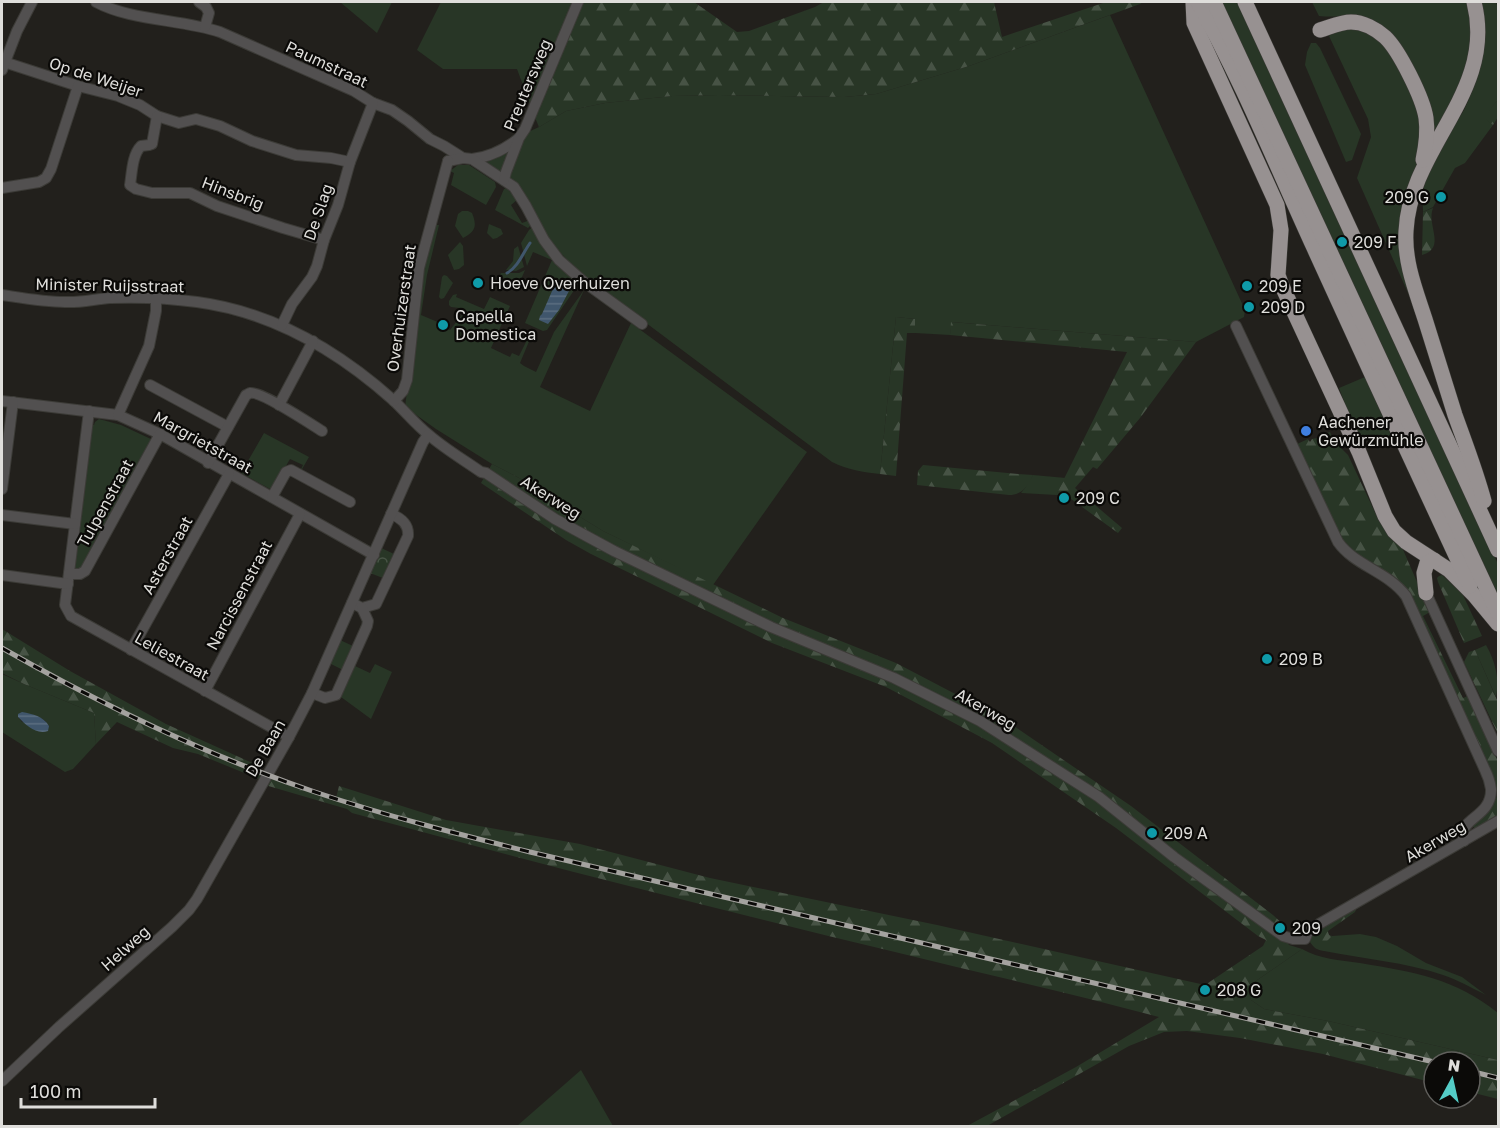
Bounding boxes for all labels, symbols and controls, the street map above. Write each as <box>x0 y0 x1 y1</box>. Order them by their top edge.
street label: Paumstraat <box>283 36 371 92</box>
street label: Preutersweg <box>499 36 555 134</box>
street label: Op de Weijer <box>47 53 145 101</box>
street label: Hinsbrig <box>199 172 267 214</box>
street label: De Slag <box>299 181 337 243</box>
place label: 209 G <box>1385 187 1429 207</box>
marker: 209 G <box>1434 190 1448 204</box>
place label: 209 F <box>1354 232 1396 252</box>
marker: 209 F <box>1335 235 1349 249</box>
street label: Overhuizerstraat <box>382 243 420 373</box>
place label: Hoeve Overhuizen <box>490 273 630 293</box>
street label: Minister Ruijsstraat <box>35 274 185 296</box>
marker: Hoeve Overhuizen <box>471 276 485 290</box>
place label: 209 E <box>1259 276 1302 296</box>
marker: 209 E <box>1240 279 1254 293</box>
place label: 209 D <box>1261 297 1305 317</box>
marker: 209 D <box>1242 300 1256 314</box>
place label: Capella Domestica <box>455 306 536 344</box>
marker: Capella Domestica <box>436 318 450 332</box>
street label: Margrietstraat <box>150 407 256 477</box>
place label: Aachener Gewürzmühle <box>1318 412 1424 450</box>
marker: Aachener Gewürzmühle <box>1299 424 1313 438</box>
street label: Tulpenstraat <box>73 456 137 550</box>
street label: Akerweg <box>517 471 585 523</box>
place label: 209 C <box>1076 488 1120 508</box>
marker: 209 C <box>1057 491 1071 505</box>
street label: Asterstraat <box>137 512 197 598</box>
street label: Narcissenstraat <box>202 537 276 653</box>
street label: Leliestraat <box>131 627 213 685</box>
place label: 209 B <box>1279 649 1323 669</box>
marker: 209 B <box>1260 652 1274 666</box>
street label: Akerweg <box>952 684 1020 734</box>
street label: De Baan <box>241 716 289 780</box>
street label: Akerweg <box>1401 816 1469 866</box>
place label: 209 A <box>1164 823 1208 843</box>
marker: 209 A <box>1145 826 1159 840</box>
place label: 209 <box>1292 918 1321 938</box>
street label: Helweg <box>97 921 153 975</box>
marker: 209 <box>1273 921 1287 935</box>
place label: 208 G <box>1217 980 1261 1000</box>
marker: 208 G <box>1198 983 1212 997</box>
north arrow <box>1422 1050 1482 1110</box>
text: N <box>1447 1054 1462 1076</box>
scale bar <box>21 1071 154 1109</box>
text: 100 m <box>30 1080 81 1102</box>

